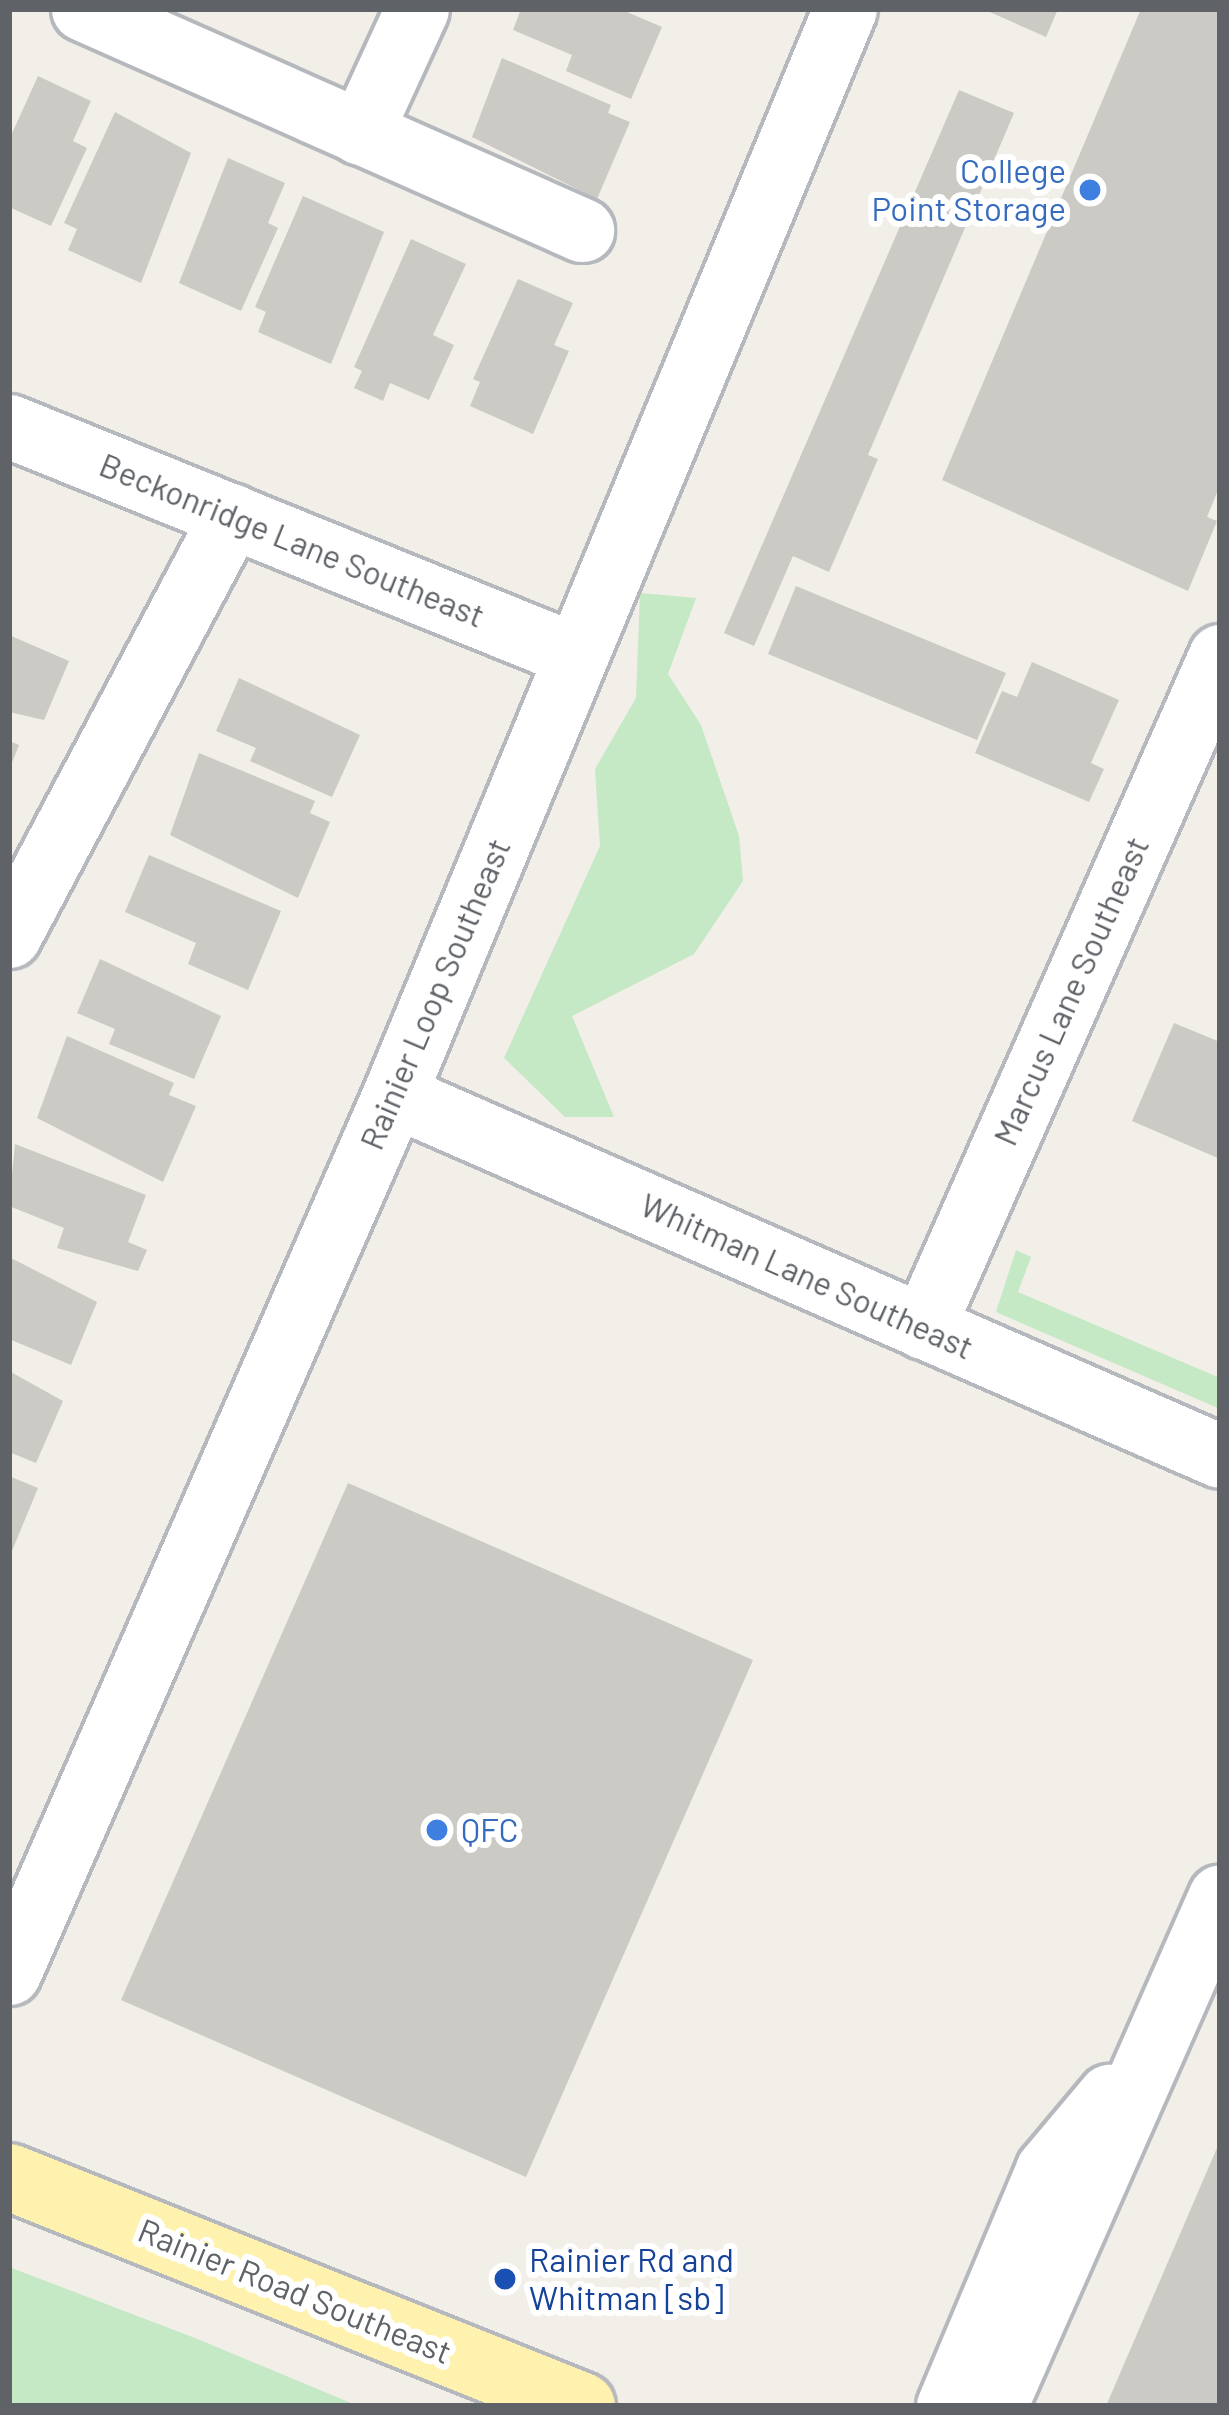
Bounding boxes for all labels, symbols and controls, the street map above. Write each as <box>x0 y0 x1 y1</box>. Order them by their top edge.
place label: College Point Storage <box>871 151 1066 229</box>
marker: College Point Storage <box>1077 177 1103 203</box>
street label: Beckonridge Lane Southeast <box>94 445 490 635</box>
street label: Marcus Lane Southeast <box>985 831 1157 1151</box>
street label: Rainier Loop Southeast <box>352 833 518 1155</box>
street label: Whitman Lane Southeast <box>635 1185 979 1367</box>
place label: QFC <box>461 1810 519 1850</box>
marker: QFC <box>424 1817 450 1843</box>
street label: Rainier Road Southeast <box>133 2210 457 2372</box>
place label: Rainier Rd and Whitman [sb] <box>529 2240 734 2318</box>
marker: Rainier Rd and Whitman [sb] <box>492 2266 518 2292</box>

